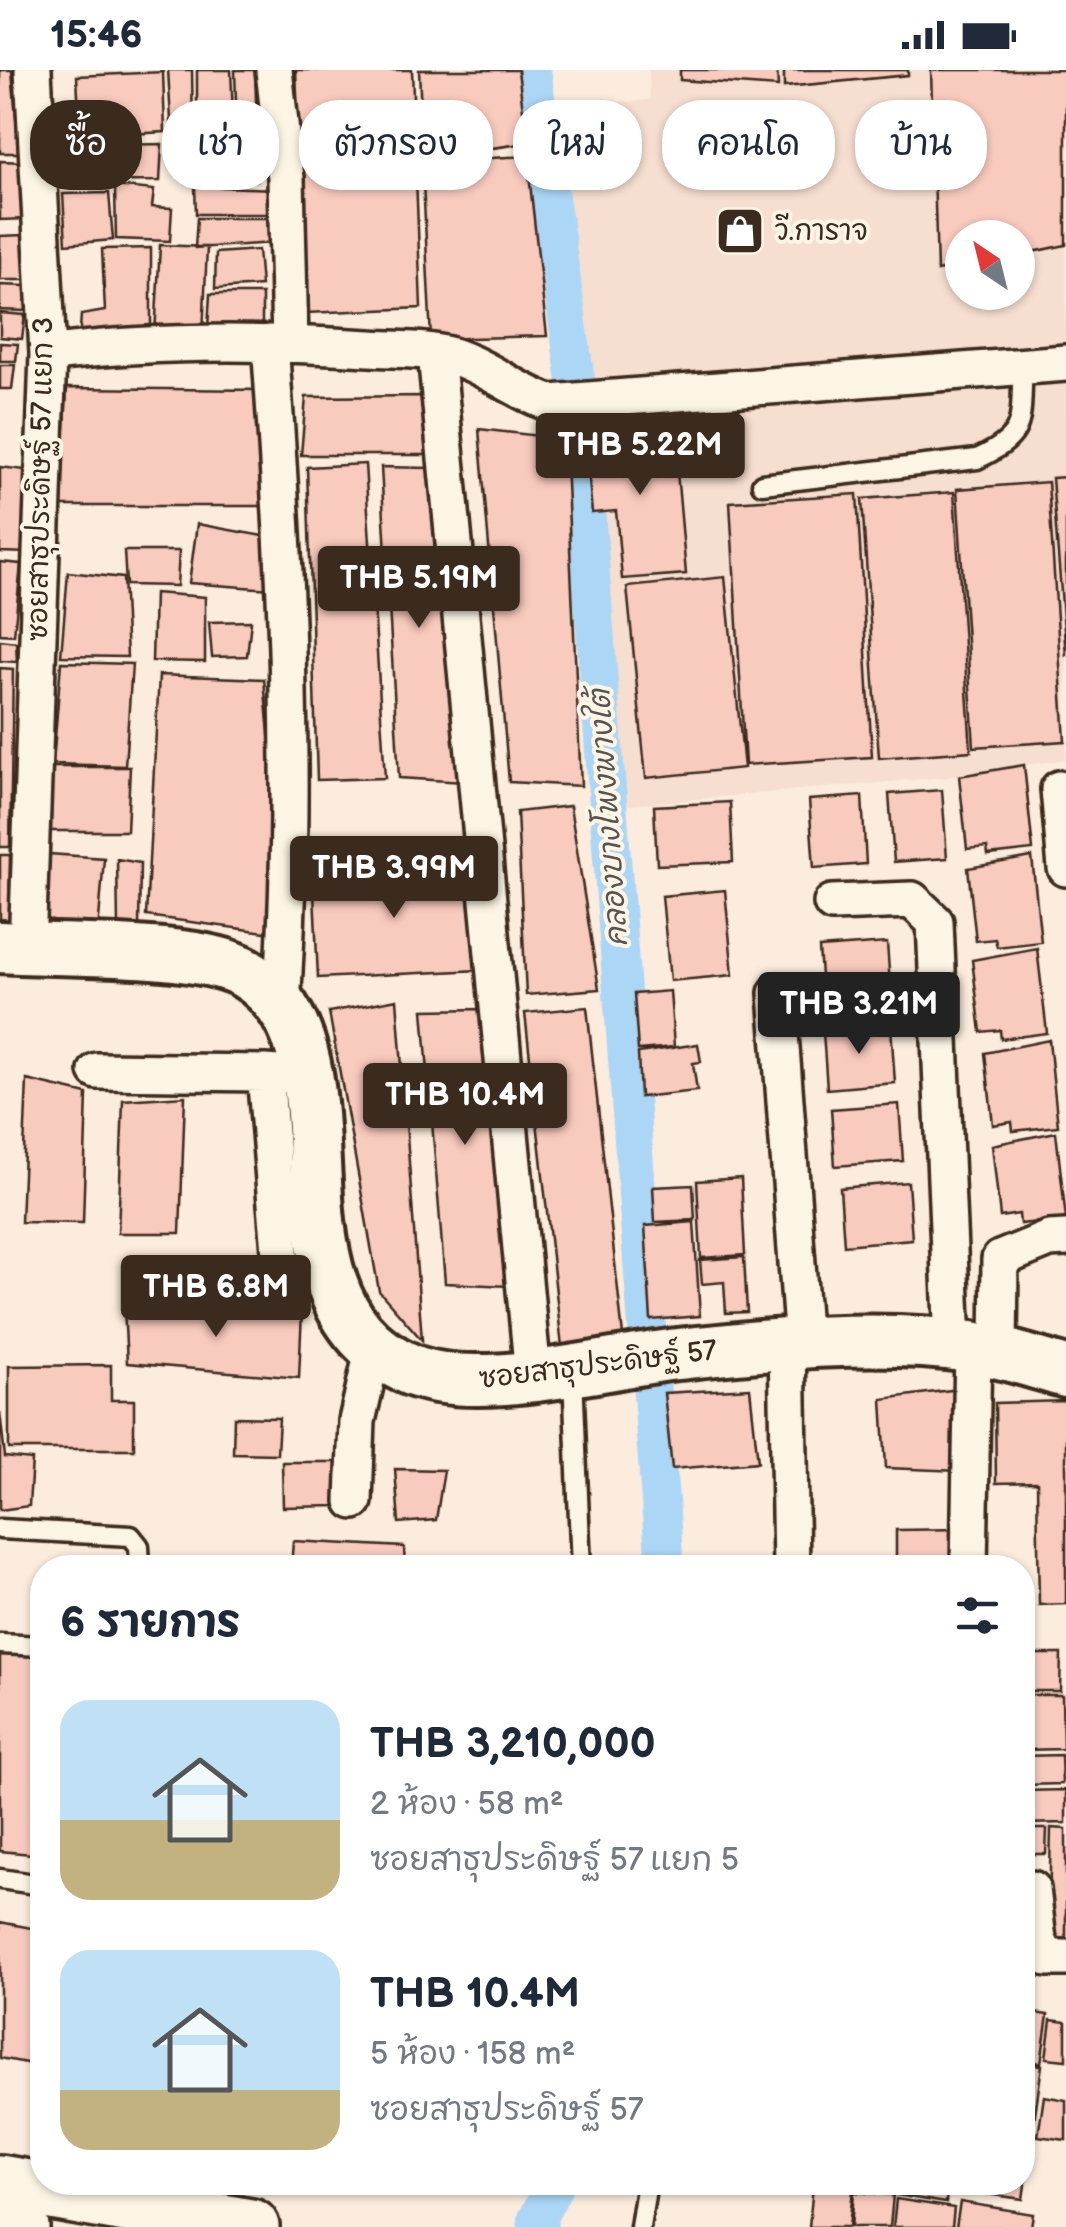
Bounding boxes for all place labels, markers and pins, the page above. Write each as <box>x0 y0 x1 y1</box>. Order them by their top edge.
shop icon: วี.การาจ <box>714 205 766 257</box>
place label: วี.การาจ <box>775 213 868 248</box>
pin: THB 5.22M <box>526 413 754 498</box>
pin: THB 5.19M <box>305 546 533 631</box>
pin: THB 3.99M <box>280 836 508 921</box>
pin: THB 3.21M <box>745 972 973 1057</box>
pin: THB 10.4M <box>351 1063 579 1148</box>
pin: THB 6.8M <box>113 1255 319 1340</box>

